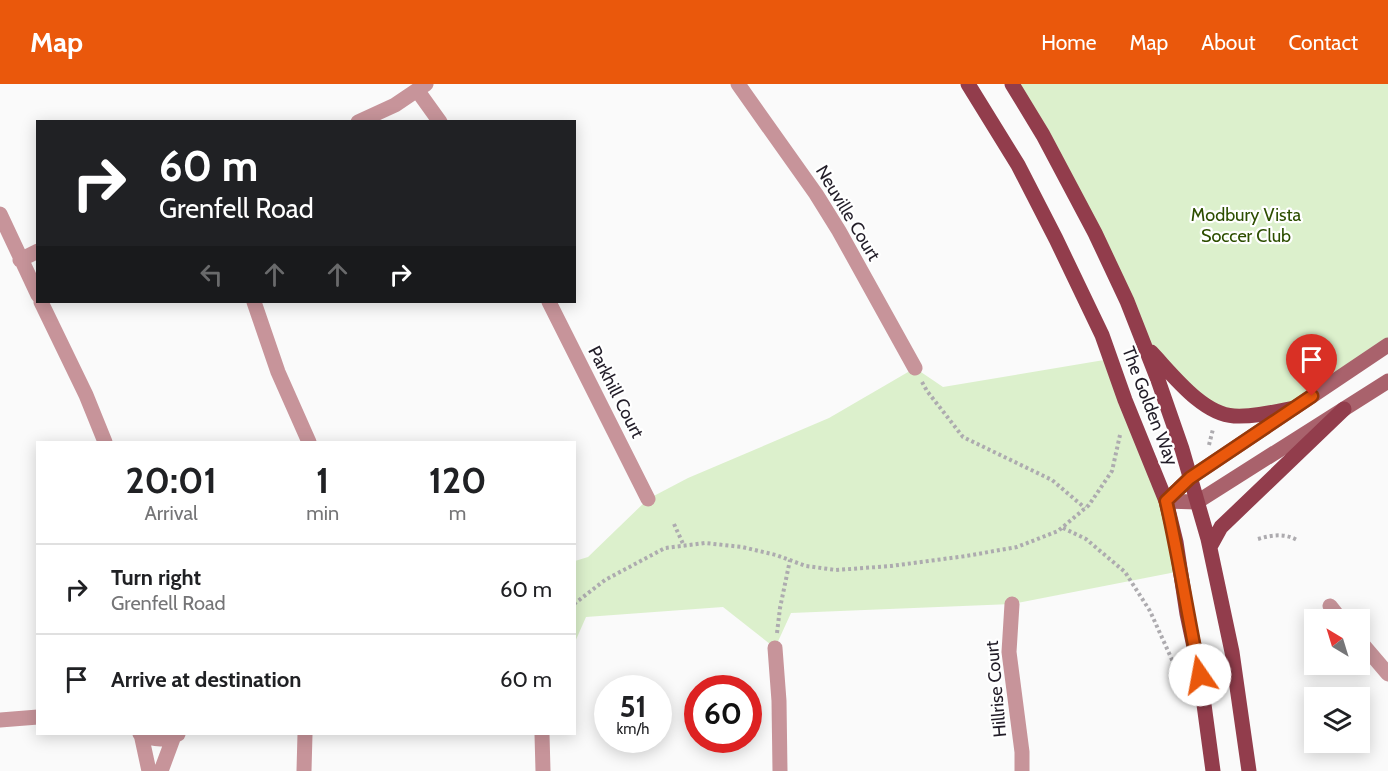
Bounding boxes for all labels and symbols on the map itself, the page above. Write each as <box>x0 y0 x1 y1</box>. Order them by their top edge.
street label: Neuville Court <box>811 161 885 265</box>
park label: Modbury Vista Soccer Club <box>1191 204 1301 247</box>
pin <box>1286 334 1337 396</box>
street label: Parkhill Court <box>583 342 649 442</box>
street label: The Golden Way <box>1117 343 1183 469</box>
north arrow <box>1304 609 1370 675</box>
street label: Hillrise Court <box>981 640 1011 738</box>
position arrow <box>1168 643 1232 707</box>
speed limit sign: 60 <box>684 675 762 753</box>

